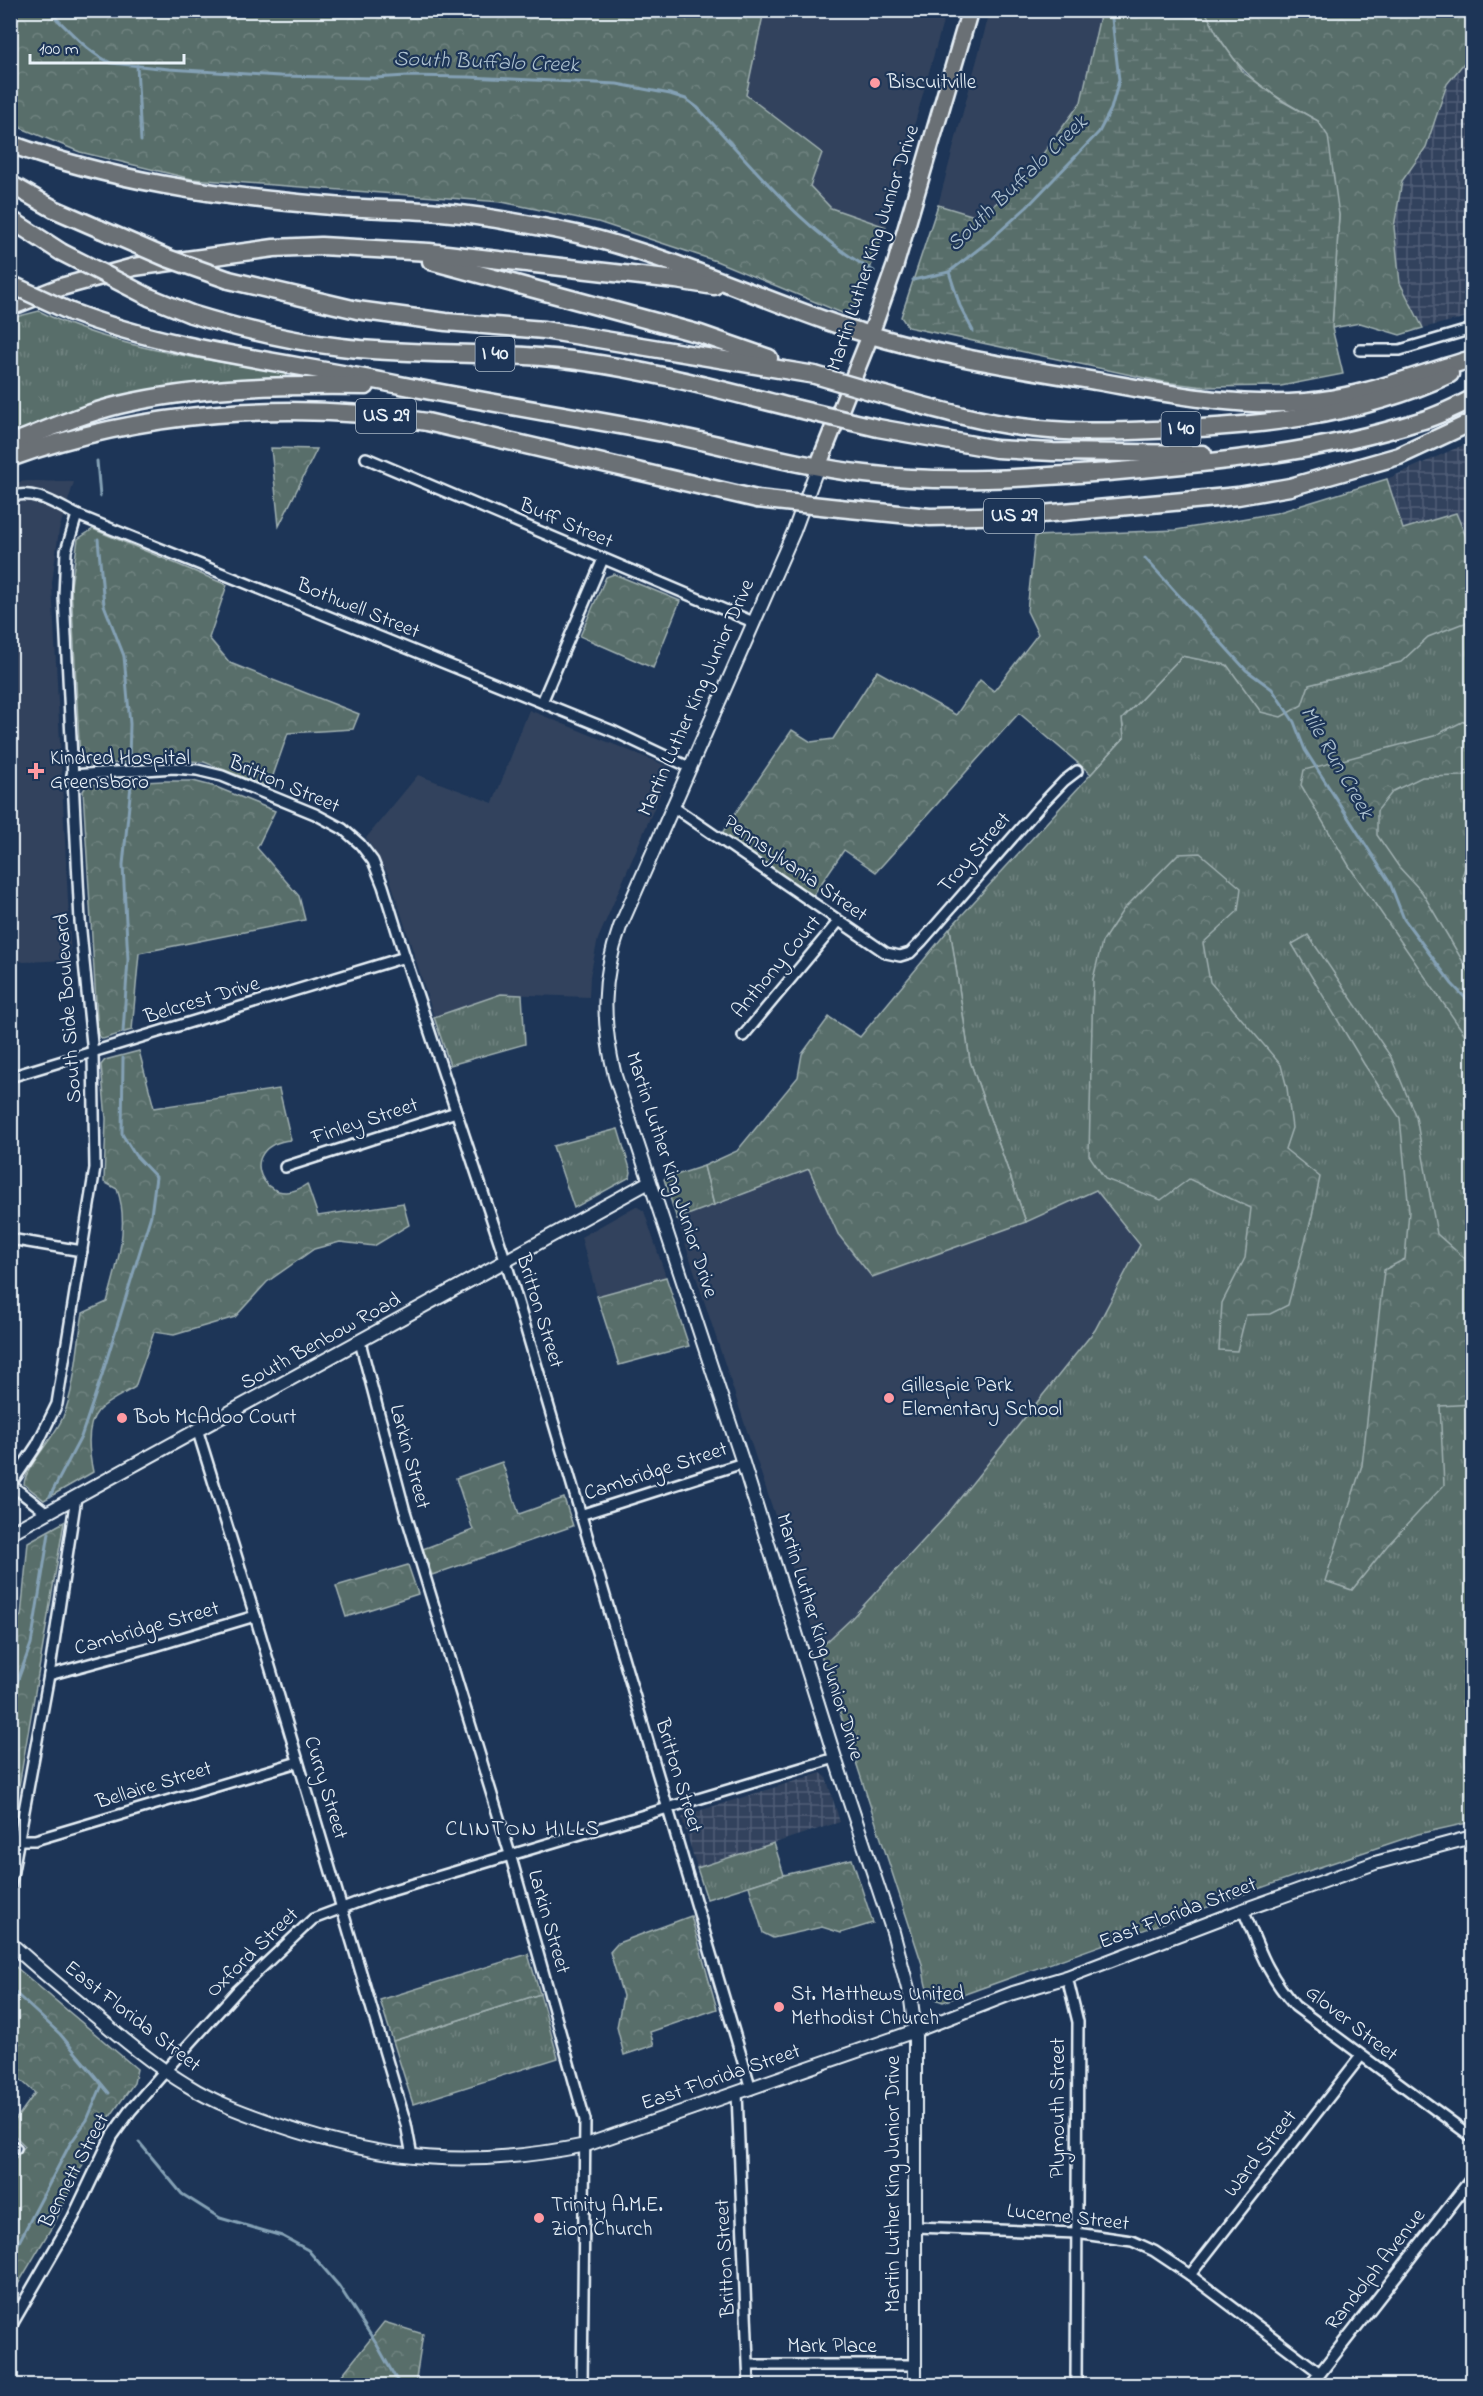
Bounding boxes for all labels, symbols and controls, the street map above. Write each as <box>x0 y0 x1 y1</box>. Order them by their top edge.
scale bar <box>30 27 184 65</box>
text: 100 m <box>39 37 79 63</box>
water label: South Buffalo Creek <box>393 44 581 82</box>
place label: Biscuitville <box>886 68 977 98</box>
marker: Biscuitville <box>868 76 882 90</box>
water label: South Buffalo Creek <box>940 107 1097 260</box>
street label: Martin Luther King Junior Drive <box>820 121 930 375</box>
road number: I 40 <box>476 337 514 371</box>
road number: US 29 <box>356 399 416 433</box>
road number: I 40 <box>1162 412 1200 446</box>
street label: Buff Street <box>513 490 618 557</box>
road number: US 29 <box>984 499 1044 533</box>
street label: Bothwell Street <box>291 570 424 647</box>
street label: Martin Luther King Junior Drive <box>631 574 765 822</box>
water label: Mile Run Creek <box>1291 701 1382 827</box>
place label: Kindred Hospital Greensboro <box>50 744 190 798</box>
street label: Britton Street <box>223 748 344 822</box>
marker: Kindred Hospital Greensboro <box>27 762 45 780</box>
street label: Troy Street <box>931 806 1020 902</box>
street label: Pennsylvania Street <box>716 808 873 932</box>
street label: Anthony Court <box>725 909 831 1026</box>
street label: South Side Boulevard <box>47 912 91 1104</box>
street label: Belcrest Drive <box>140 969 264 1033</box>
street label: Martin Luther King Junior Drive <box>615 1048 725 1303</box>
street label: Finley Street <box>307 1091 423 1156</box>
street label: Britton Street <box>507 1249 571 1372</box>
street label: South Benbow Road <box>235 1285 407 1399</box>
place label: Gillespie Park Elementary School <box>901 1371 1062 1427</box>
marker: Gillespie Park Elementary School <box>882 1391 896 1405</box>
street label: Larkin Street <box>381 1401 437 1513</box>
place label: Bob McAdoo Court <box>133 1403 297 1433</box>
marker: Bob McAdoo Court <box>115 1411 129 1425</box>
street label: Cambridge Street <box>580 1435 732 1511</box>
street label: Martin Luther King Junior Drive <box>765 1510 871 1765</box>
street label: Cambridge Street <box>71 1594 223 1666</box>
street label: Britton Street <box>646 1714 710 1837</box>
street label: Curry Street <box>293 1733 355 1844</box>
street label: Bellaire Street <box>91 1754 216 1818</box>
district label: CLINTON HILLS <box>445 1814 601 1846</box>
street label: Larkin Street <box>519 1866 577 1978</box>
street label: East Florida Street <box>1095 1870 1261 1958</box>
street label: Oxford Street <box>200 1901 306 2005</box>
street label: East Florida Street <box>57 1954 207 2080</box>
street label: Glover Street <box>1298 1978 1404 2070</box>
place label: St. Matthews United Methodist Church <box>791 1980 964 2034</box>
marker: St. Matthews United Methodist Church <box>772 2000 786 2014</box>
street label: East Florida Street <box>637 2037 805 2119</box>
street label: Plymouth Street <box>1044 2038 1076 2178</box>
street label: Martin Luther King Junior Drive <box>879 2055 911 2312</box>
street label: Ward Street <box>1217 2104 1305 2204</box>
street label: Bennett Street <box>32 2108 118 2235</box>
place label: Trinity A.M.E. Zion Church <box>551 2191 663 2245</box>
street label: Lucerne Street <box>1005 2197 1131 2239</box>
street label: Britton Street <box>708 2198 744 2319</box>
street label: Randolph Avenue <box>1319 2202 1434 2337</box>
marker: Trinity A.M.E. Zion Church <box>532 2211 546 2225</box>
street label: Mark Place <box>787 2332 877 2362</box>

